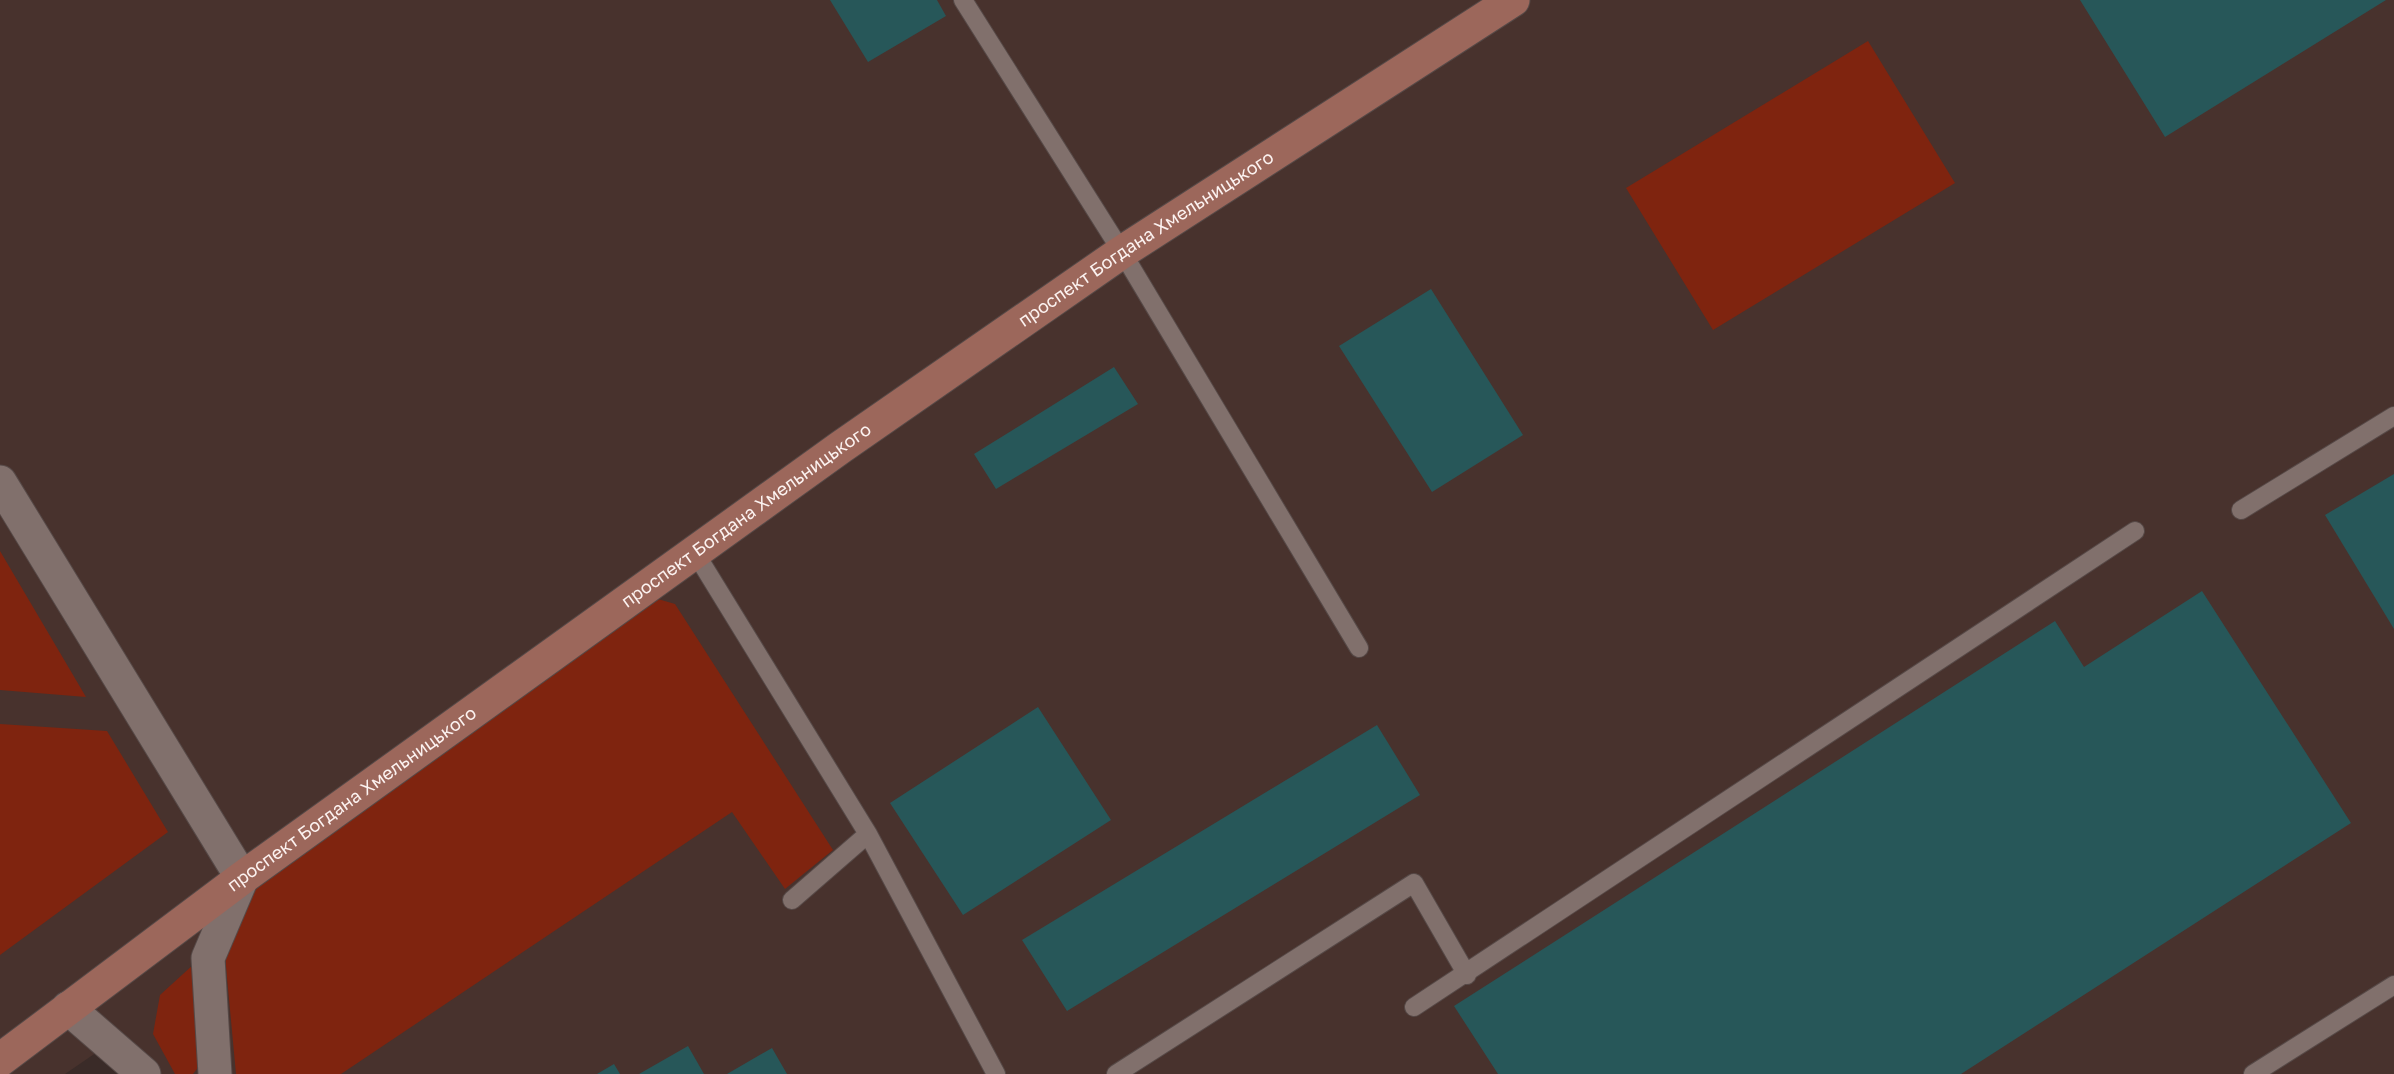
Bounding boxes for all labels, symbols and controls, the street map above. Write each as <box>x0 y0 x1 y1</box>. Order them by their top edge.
street label: проспект Богдана Хмельницького <box>1013 145 1277 331</box>
street label: проспект Богдана Хмельницького <box>617 418 875 612</box>
street label: проспект Богдана Хмельницького <box>222 701 480 896</box>

